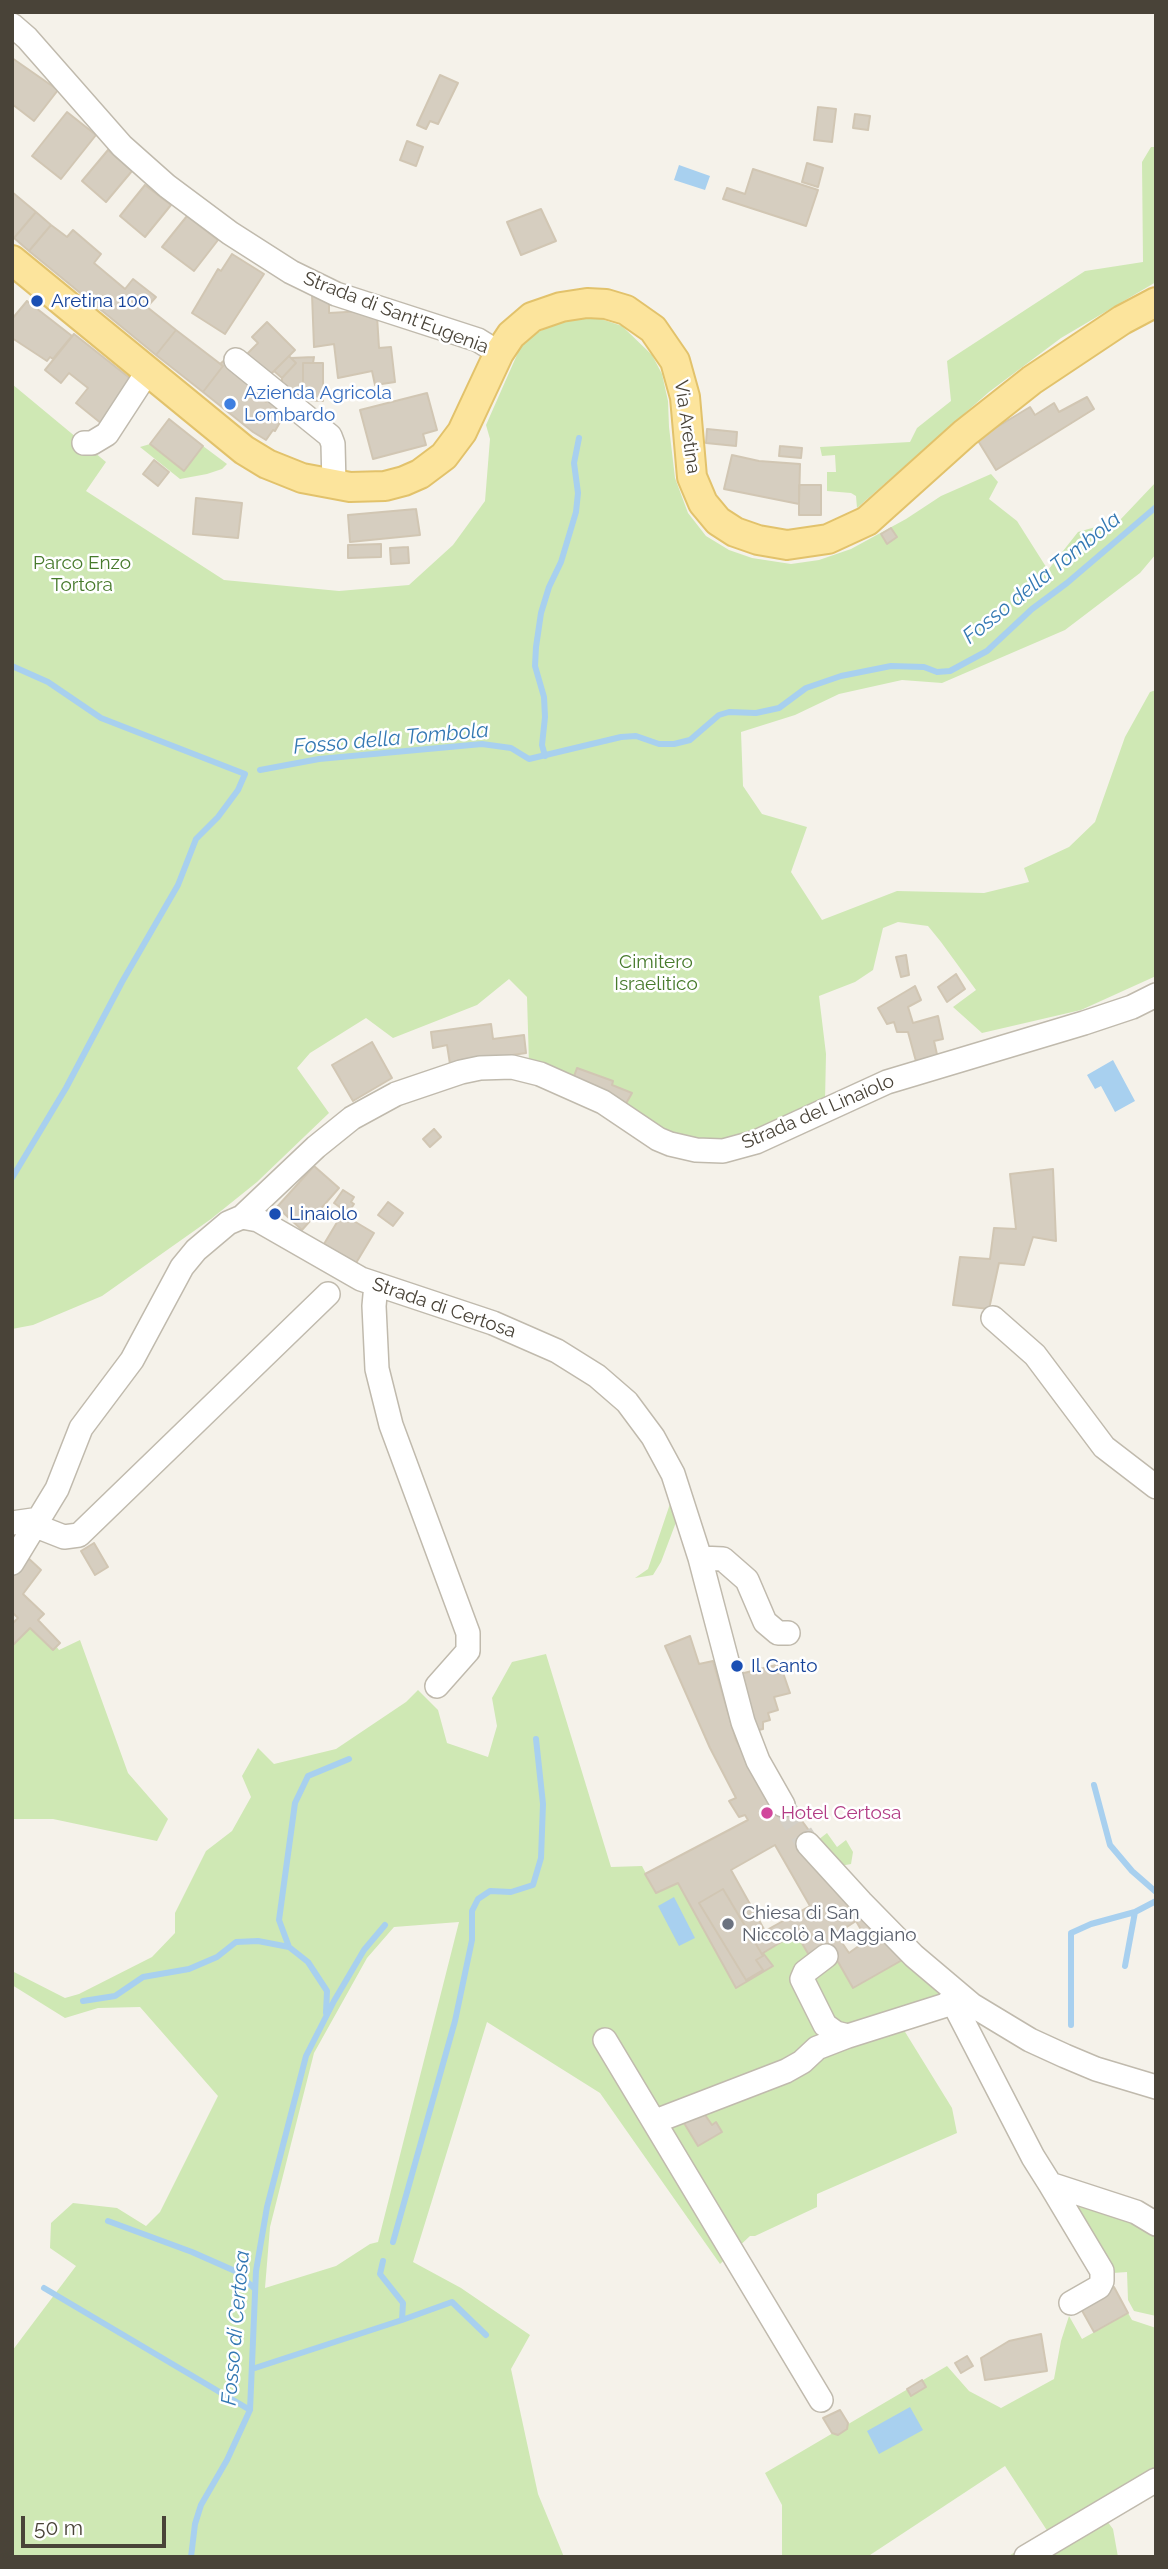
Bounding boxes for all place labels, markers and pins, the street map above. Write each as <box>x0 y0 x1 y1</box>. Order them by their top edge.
place label: Aretina 100 <box>51 290 149 312</box>
marker: Aretina 100 <box>29 293 45 309</box>
place label: Azienda Agricola Lombardo <box>244 382 392 426</box>
marker: Azienda Agricola Lombardo <box>222 396 238 412</box>
place label: Linaiolo <box>289 1203 358 1225</box>
marker: Linaiolo <box>267 1206 283 1222</box>
place label: Il Canto <box>751 1655 818 1677</box>
marker: Il Canto <box>729 1658 745 1674</box>
place label: Hotel Certosa <box>781 1802 901 1824</box>
marker: Hotel Certosa <box>759 1805 775 1821</box>
place label: Chiesa di San Niccolò a Maggiano <box>742 1902 917 1946</box>
marker: Chiesa di San Niccolò a Maggiano <box>720 1916 736 1932</box>

